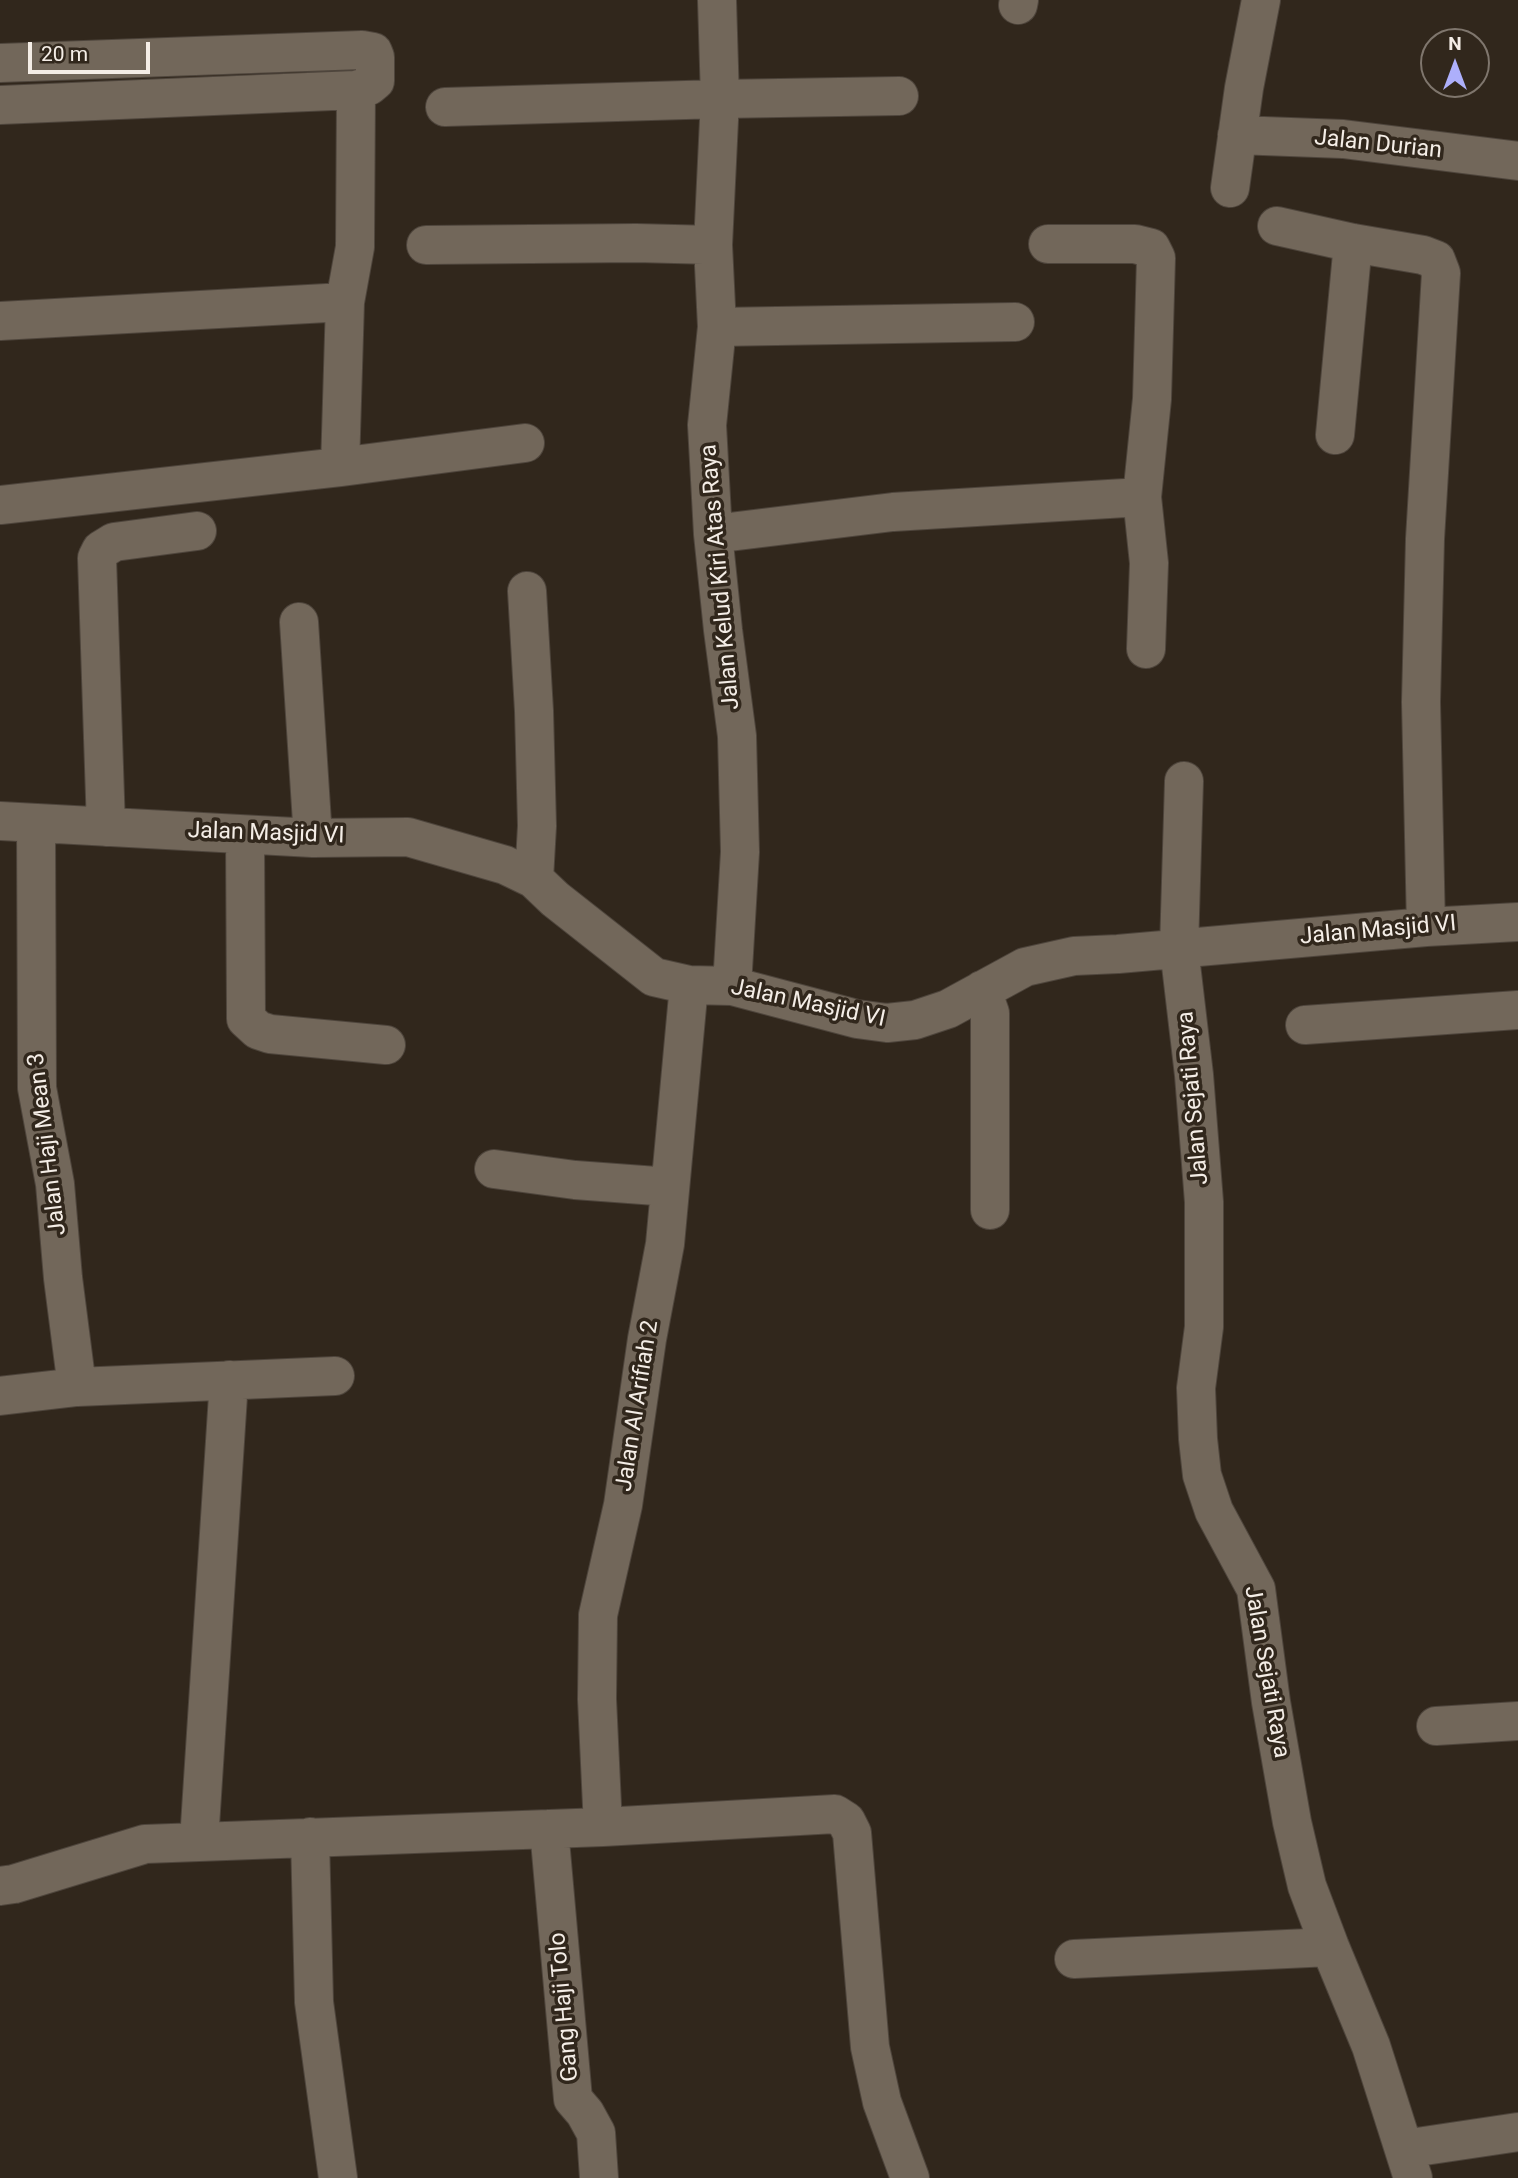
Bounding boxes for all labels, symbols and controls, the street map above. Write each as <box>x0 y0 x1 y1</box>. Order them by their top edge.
scale bar <box>32 28 154 72</box>
north arrow <box>1420 28 1490 98</box>
text: N <box>1448 32 1462 55</box>
text: 20 m <box>41 42 88 66</box>
street label: Jalan Durian <box>1313 125 1443 165</box>
street label: Jalan Kelud Kiri Atas Raya <box>696 443 746 711</box>
street label: Jalan Masjid VI <box>187 817 345 851</box>
street label: Jalan Masjid VI <box>1299 910 1457 952</box>
street label: Jalan Masjid VI <box>728 974 888 1034</box>
street label: Jalan Sejati Raya <box>1173 1010 1215 1186</box>
street label: Jalan Haji Mean 3 <box>23 1051 73 1237</box>
street label: Jalan Al Arifiah 2 <box>611 1318 665 1494</box>
street label: Jalan Sejati Raya <box>1237 1584 1295 1760</box>
street label: Gang Haji Tolo <box>545 1931 585 2083</box>

